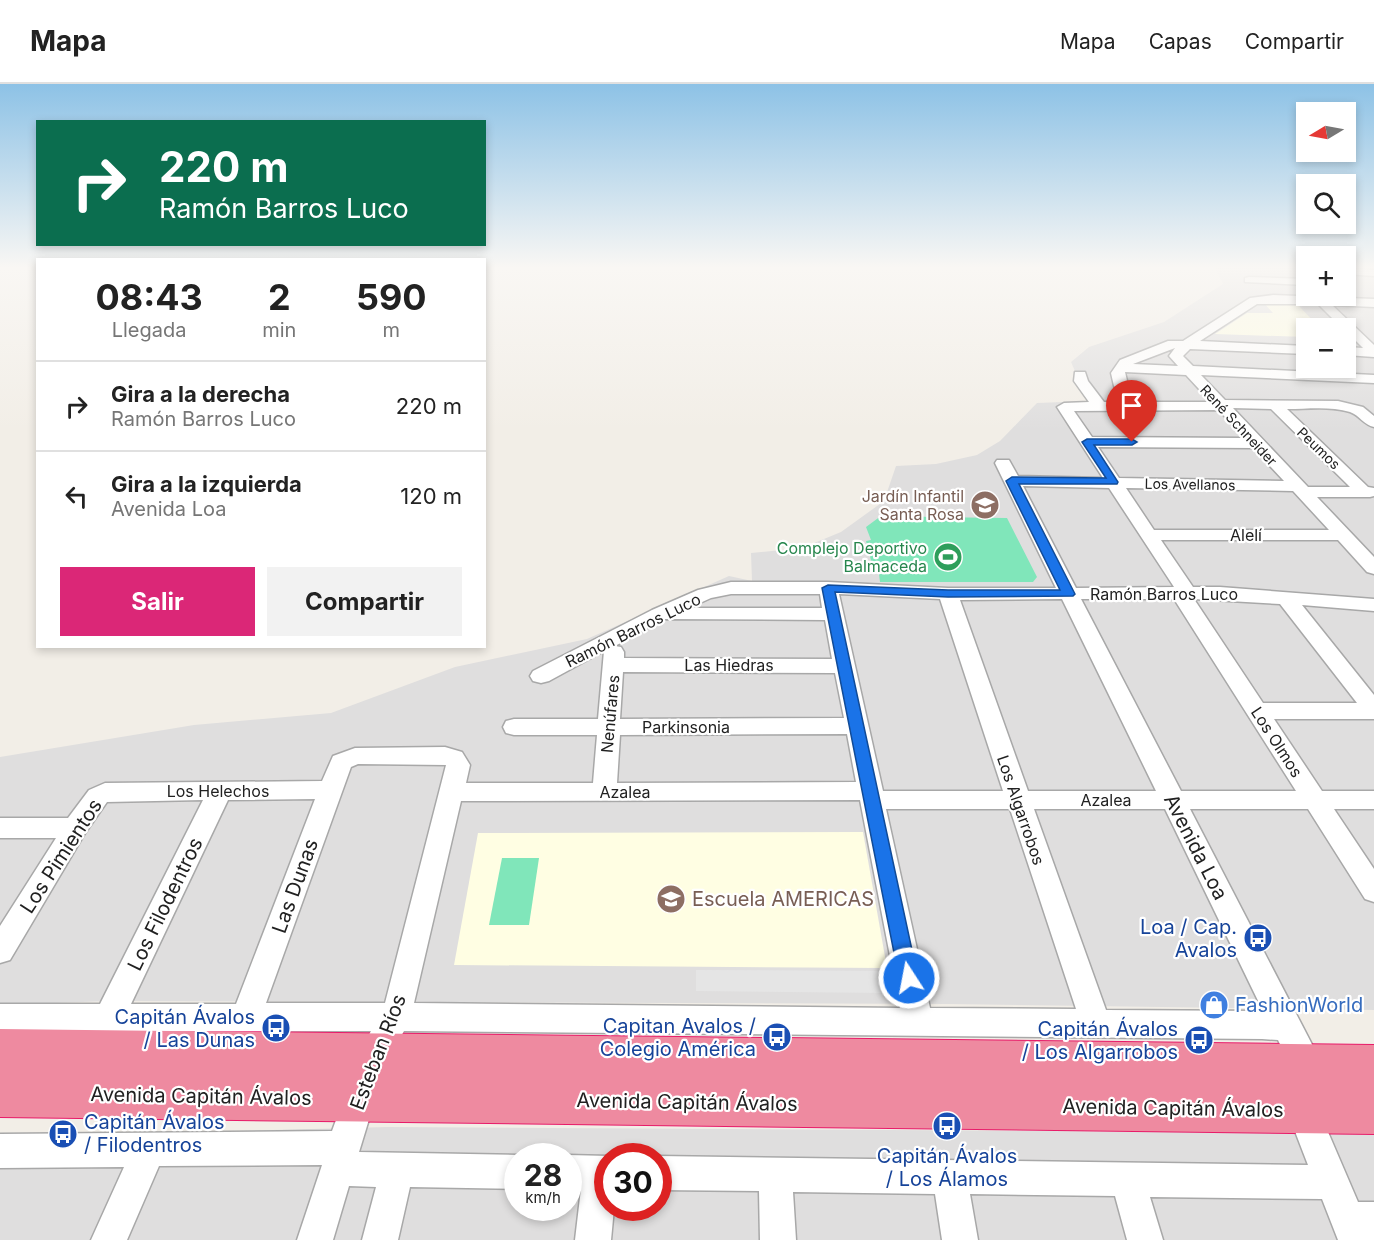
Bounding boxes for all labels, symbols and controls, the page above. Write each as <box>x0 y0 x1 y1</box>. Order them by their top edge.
text: Mapa <box>30 24 107 58</box>
text: Mapa <box>1060 29 1116 54</box>
text: Capas <box>1149 29 1212 54</box>
text: Compartir <box>1245 29 1344 54</box>
north arrow <box>1296 102 1356 162</box>
map controls <box>1296 102 1356 378</box>
text: 220 m <box>159 141 289 192</box>
icon: right <box>60 144 138 222</box>
button: search <box>1296 174 1356 234</box>
text: Ramón Barros Luco <box>159 192 409 225</box>
button: + <box>1296 246 1356 306</box>
text: 08:43 <box>95 275 203 319</box>
text: 2 <box>268 275 291 319</box>
text: 590 <box>356 275 427 319</box>
text: Llegada <box>112 318 187 342</box>
text: min <box>262 318 296 342</box>
text: m <box>382 318 400 342</box>
button: − <box>1296 318 1356 378</box>
pin <box>1106 380 1157 442</box>
text: Gira a la derecha <box>111 381 290 407</box>
street label: René Schneider <box>1197 381 1281 469</box>
icon: arrive <box>1115 389 1148 422</box>
icon: right <box>60 390 93 423</box>
text: 220 m <box>396 393 462 419</box>
text: Ramón Barros Luco <box>111 407 296 431</box>
street label: Peumos <box>1294 423 1344 473</box>
text: Gira a la izquierda <box>111 471 302 497</box>
street label: Los Avellanos <box>1144 475 1236 493</box>
icon: left <box>60 480 93 513</box>
text: 120 m <box>400 483 462 509</box>
place label: Jardín Infantil Santa Rosa <box>862 486 964 524</box>
school or university icon: Jardín Infantil Santa Rosa <box>969 489 1001 521</box>
text: Avenida Loa <box>111 497 226 521</box>
street label: Alelí <box>1230 525 1262 545</box>
place label: Complejo Deportivo Balmaceda <box>777 538 927 576</box>
sports icon: Complejo Deportivo Balmaceda <box>932 541 964 573</box>
button: Salir <box>60 567 255 636</box>
button: Compartir <box>267 567 462 636</box>
street label: Ramón Barros Luco <box>1090 584 1238 604</box>
street label: Ramón Barros Luco <box>562 589 704 671</box>
street label: Las Hiedras <box>684 655 774 675</box>
street label: Nenúfares <box>597 674 623 754</box>
street label: Los Olmos <box>1247 703 1307 781</box>
street label: Parkinsonia <box>642 717 730 737</box>
street label: Los Algarrobos <box>993 752 1049 868</box>
street label: Los Helechos <box>167 781 269 801</box>
street label: Azalea <box>599 782 651 802</box>
street label: Azalea <box>1080 790 1132 810</box>
street label: Avenida Loa <box>1159 790 1233 904</box>
street label: Los Pimientos <box>15 794 107 918</box>
street label: Los Filodentros <box>122 834 208 974</box>
street label: Las Dunas <box>267 836 323 936</box>
school or university icon: Escuela AMERICAS <box>655 883 687 915</box>
place label: Escuela AMERICAS <box>692 887 874 911</box>
place label: Loa / Cap. Avalos <box>1140 915 1237 962</box>
bus stop icon: Loa / Cap. Avalos <box>1242 922 1274 954</box>
position arrow <box>877 946 941 1010</box>
shop icon: FashionWorld <box>1198 989 1230 1021</box>
street label: Esteban Ríos <box>345 991 411 1113</box>
place label: FashionWorld <box>1235 993 1363 1017</box>
place label: Capitán Ávalos / Las Dunas <box>115 1004 255 1052</box>
bus stop icon: Capitán Ávalos / Las Dunas <box>260 1012 292 1044</box>
place label: Capitan Avalos / Colegio América <box>600 1014 756 1061</box>
place label: Capitán Ávalos / Los Algarrobos <box>1022 1016 1178 1064</box>
bus stop icon: Capitan Avalos / Colegio América <box>761 1021 793 1053</box>
bus stop icon: Capitán Ávalos / Los Algarrobos <box>1183 1024 1215 1056</box>
street label: Avenida Capitán Ávalos <box>90 1081 312 1110</box>
street label: Avenida Capitán Ávalos <box>576 1087 798 1116</box>
street label: Avenida Capitán Ávalos <box>1062 1093 1284 1122</box>
place label: Capitán Ávalos / Filodentros <box>84 1109 224 1157</box>
bus stop icon: Capitán Ávalos / Los Álamos <box>931 1110 963 1142</box>
bus stop icon: Capitán Ávalos / Filodentros <box>47 1118 79 1150</box>
speed limit sign: 30 <box>594 1143 672 1221</box>
place label: Capitán Ávalos / Los Álamos <box>877 1143 1017 1191</box>
text: 28 <box>524 1157 562 1193</box>
text: km/h <box>525 1188 561 1207</box>

